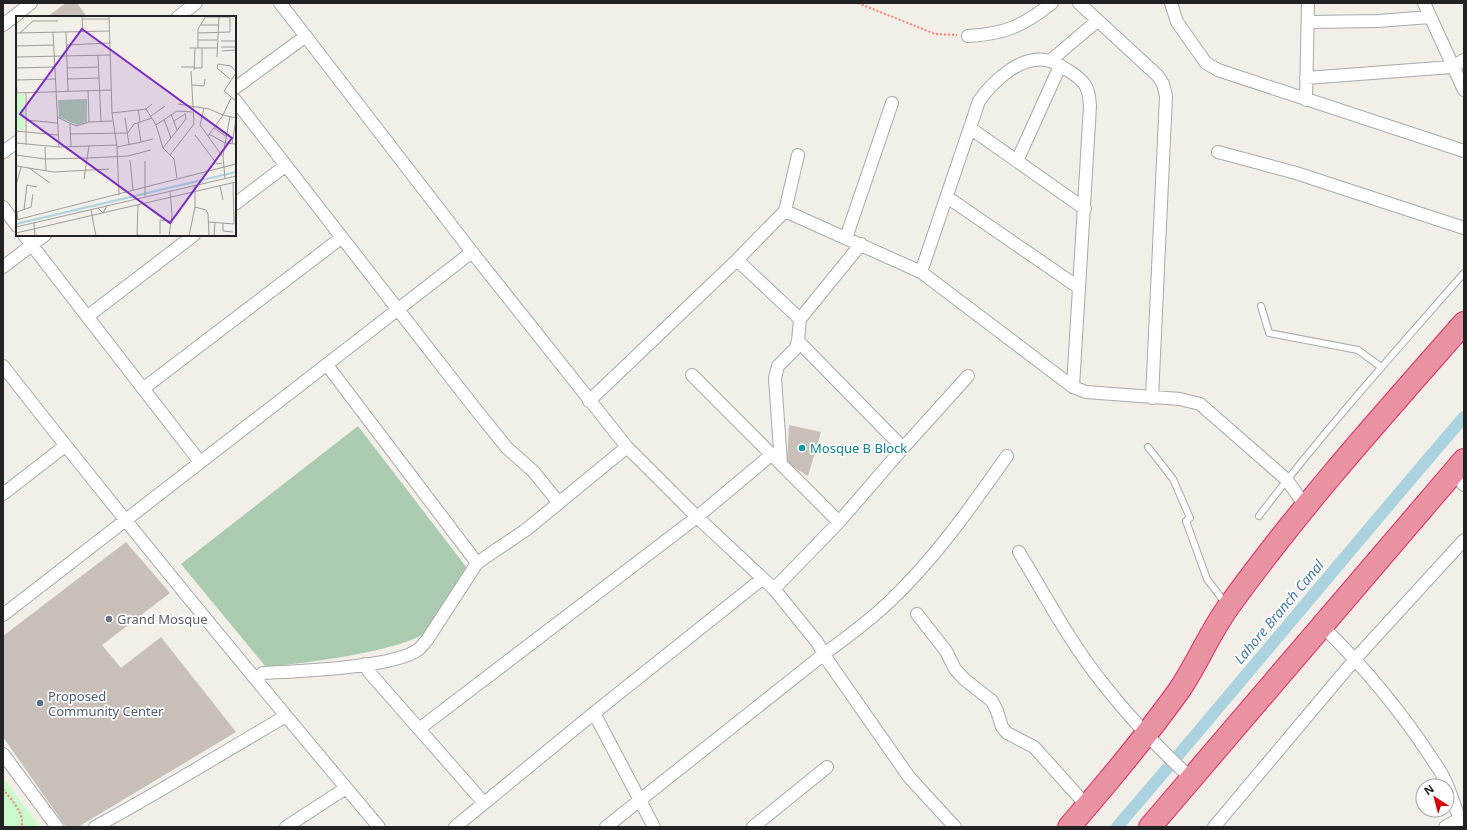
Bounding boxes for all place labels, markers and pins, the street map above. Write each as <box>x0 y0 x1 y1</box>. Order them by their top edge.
place label: Mosque B Block <box>810 439 907 457</box>
marker: Mosque B Block <box>797 443 807 453</box>
place label: Grand Mosque <box>117 610 208 628</box>
marker: Grand Mosque <box>104 614 114 624</box>
place label: Proposed Community Center <box>48 687 164 720</box>
marker: Proposed Community Center <box>35 698 45 708</box>

